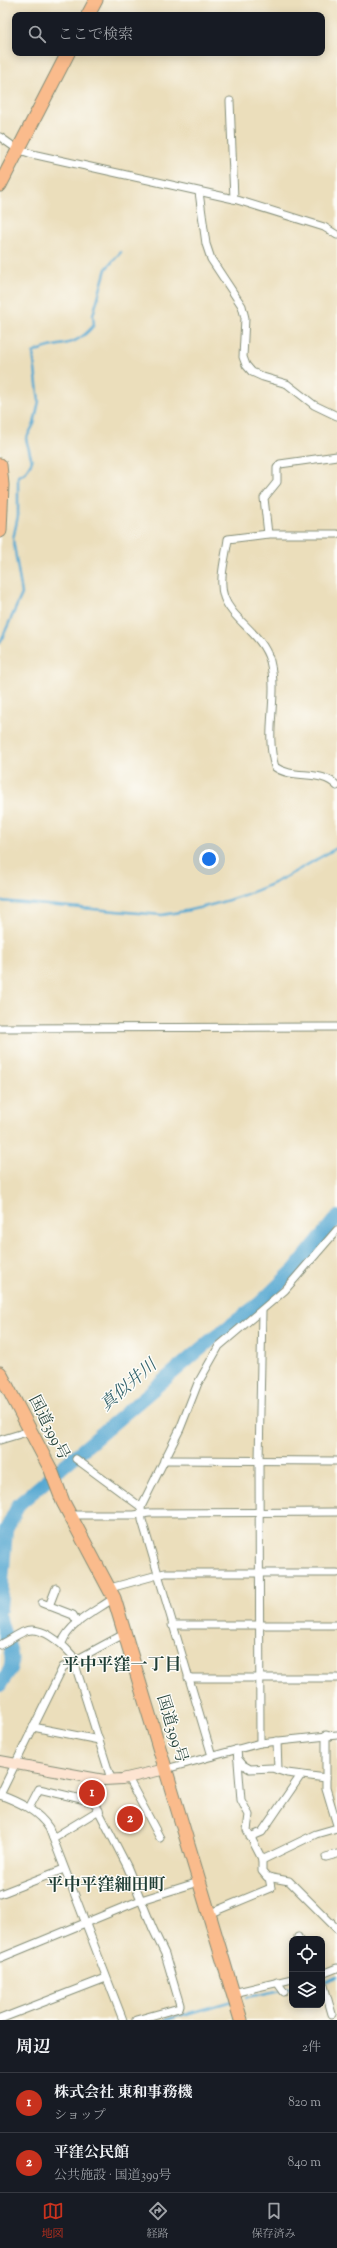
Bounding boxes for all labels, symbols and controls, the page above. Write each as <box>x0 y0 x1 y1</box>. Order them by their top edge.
search box <box>12 12 325 56</box>
icon: search <box>26 23 48 45</box>
text: ここで検索 <box>58 25 133 46</box>
your location <box>199 849 219 869</box>
water label: 真似井川 <box>95 1353 164 1417</box>
street label: 国道399号 <box>22 1392 74 1464</box>
district label: 平中平窪一丁目 <box>63 1654 182 1678</box>
street label: 国道399号 <box>150 1692 192 1766</box>
pin: 1 <box>79 1778 105 1808</box>
pin: 2 <box>117 1804 143 1834</box>
district label: 平中平窪細田町 <box>47 1874 166 1898</box>
map controls <box>289 1936 325 2008</box>
button: locate <box>289 1936 325 1972</box>
button: layers <box>289 1972 325 2008</box>
text: 周辺 <box>16 2036 50 2060</box>
text: 2件 <box>302 2039 321 2057</box>
text: 株式会社 東和事務機 <box>54 2083 192 2104</box>
text: 1 <box>27 2094 31 2112</box>
text: 820 m <box>288 2094 321 2112</box>
text: ショップ <box>54 2107 106 2125</box>
text: 平窪公民館 <box>54 2143 129 2164</box>
text: 2 <box>26 2154 32 2172</box>
text: 840 m <box>288 2154 321 2172</box>
text: 公共施設 · 国道399号 <box>54 2167 172 2185</box>
tab: 地図 <box>42 2200 64 2242</box>
tab: 経路 <box>147 2200 169 2242</box>
tab: 保存済み <box>252 2200 296 2242</box>

